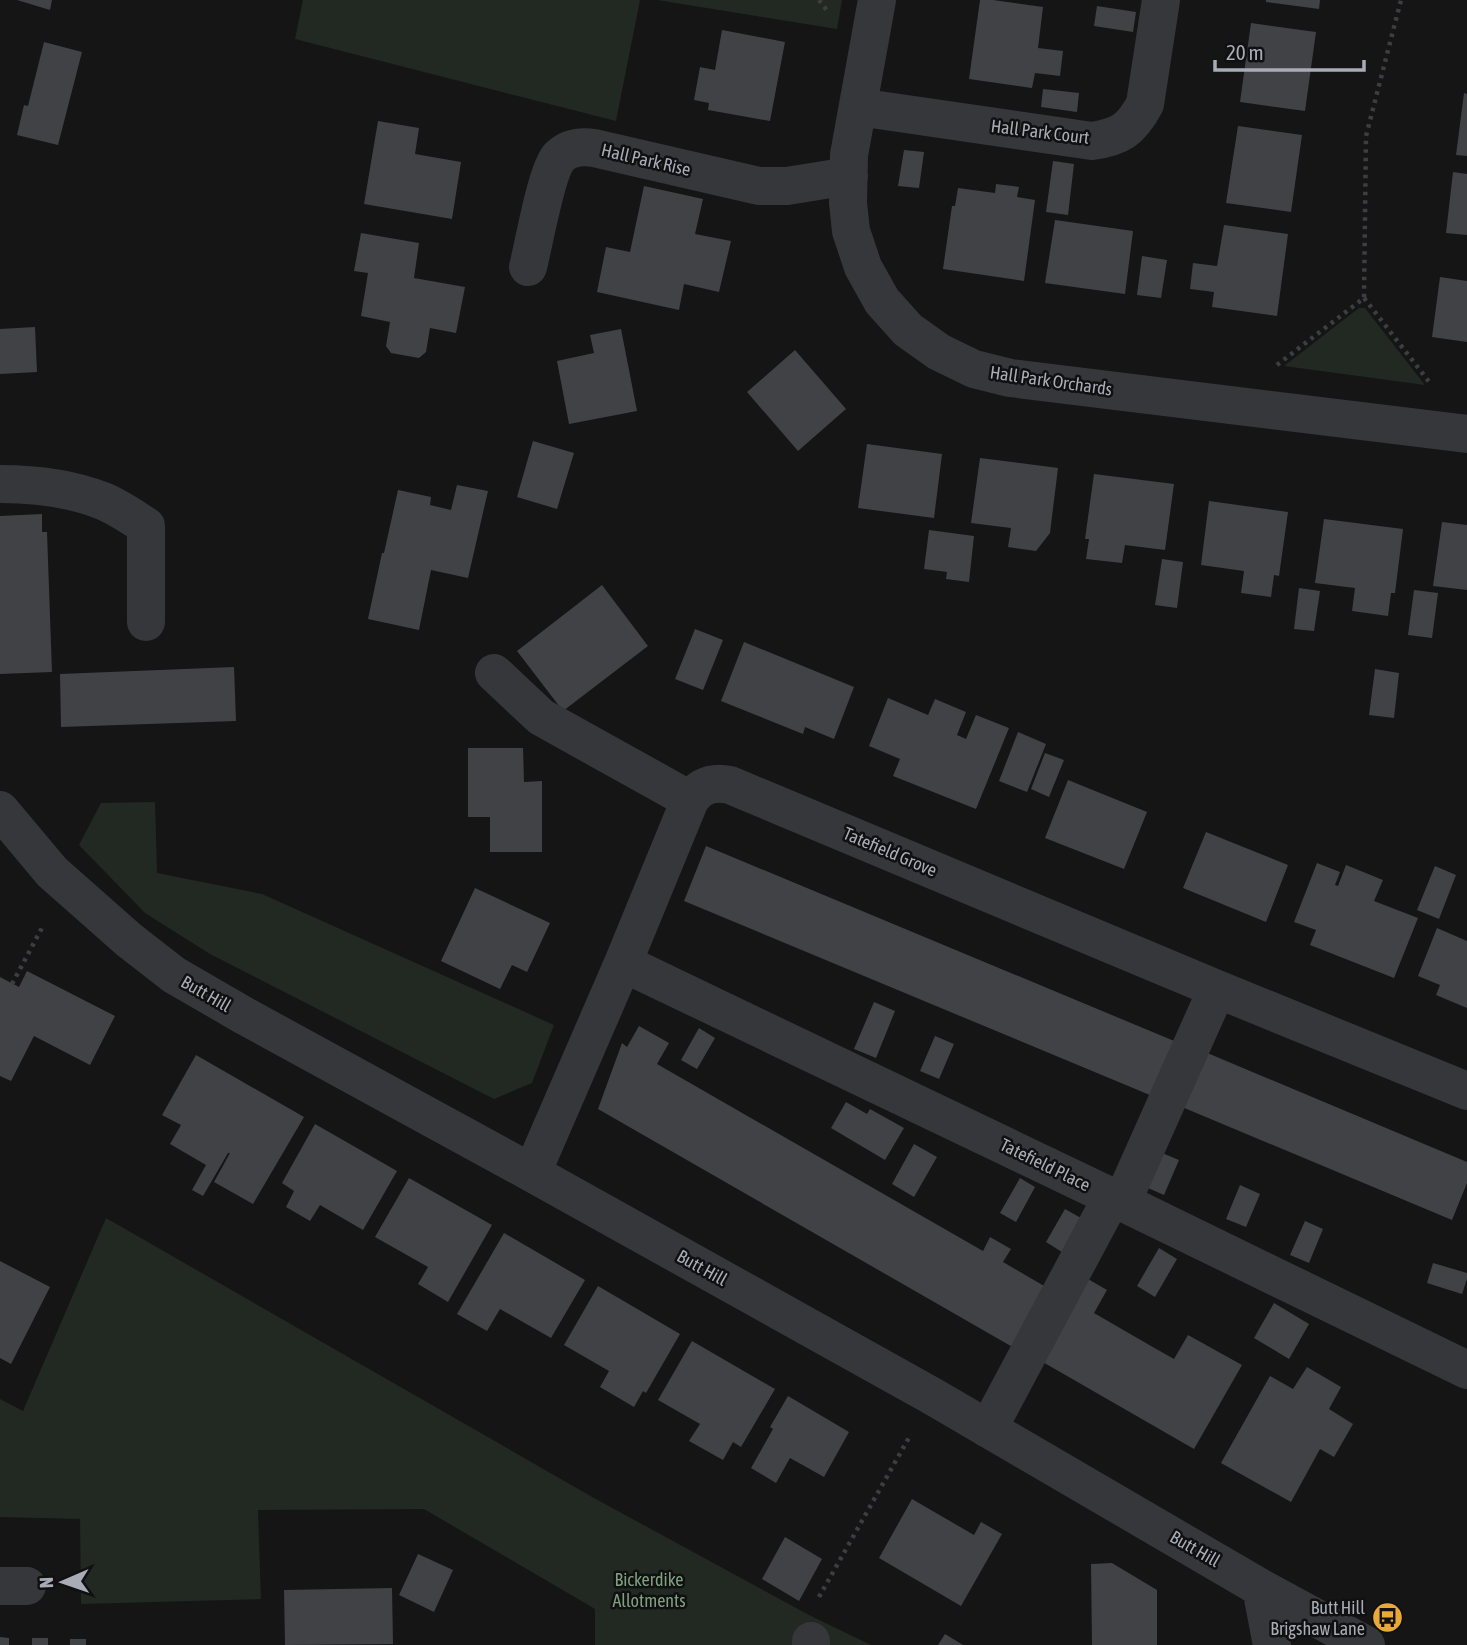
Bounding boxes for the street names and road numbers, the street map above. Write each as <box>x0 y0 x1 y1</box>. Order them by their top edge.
street label: Hall Park Court <box>990 115 1090 148</box>
street label: Hall Park Rise <box>599 139 693 180</box>
street label: Hall Park Orchards <box>989 362 1114 399</box>
street label: Tatefield Grove <box>840 822 940 881</box>
street label: Butt Hill <box>178 971 235 1016</box>
street label: Tatefield Place <box>997 1134 1094 1195</box>
street label: Butt Hill <box>673 1245 731 1290</box>
street label: Butt Hill <box>1167 1526 1224 1571</box>

